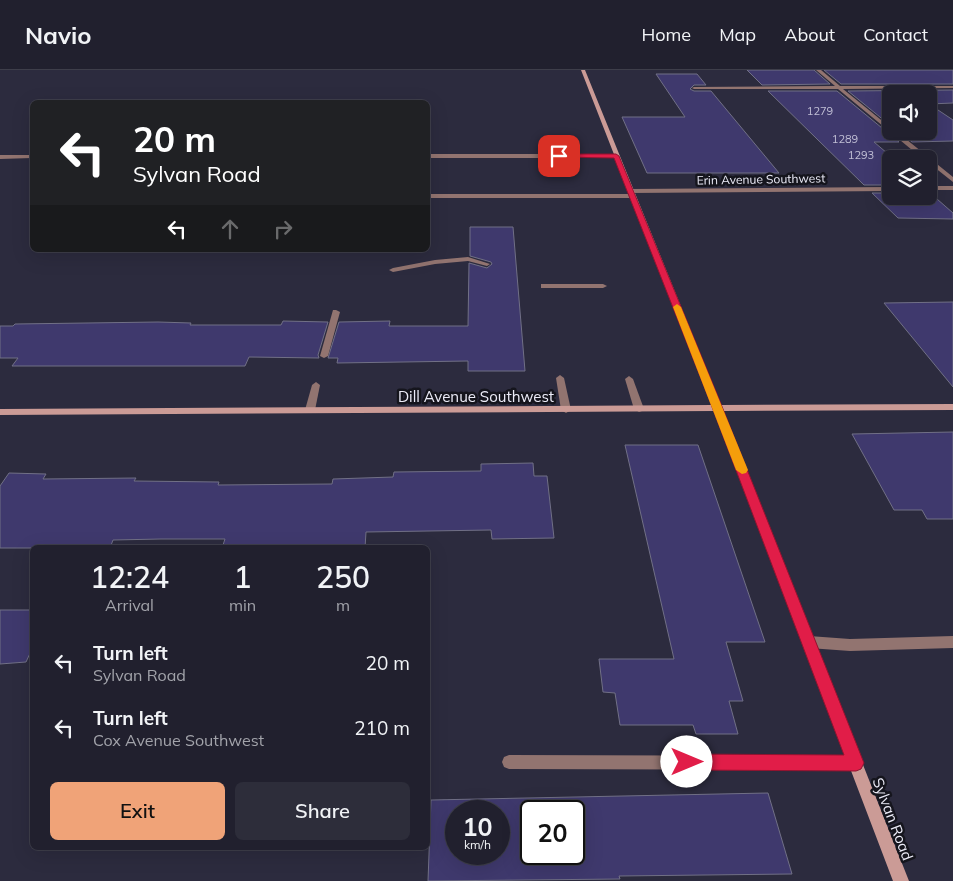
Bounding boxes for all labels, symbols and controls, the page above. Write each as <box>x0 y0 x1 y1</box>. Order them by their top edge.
text: Navio <box>25 20 91 50</box>
text: Home <box>641 23 691 46</box>
text: Map <box>719 23 756 46</box>
text: About <box>784 23 835 46</box>
text: Contact <box>863 23 928 46</box>
map controls <box>882 85 937 205</box>
button: sound <box>882 85 937 140</box>
house number: 1279 <box>807 104 833 118</box>
text: 20 m <box>133 117 216 161</box>
icon: left <box>50 120 115 185</box>
house number: 1289 <box>832 132 858 146</box>
pin <box>538 135 580 177</box>
icon: arrive <box>545 142 573 170</box>
house number: 1293 <box>848 148 874 162</box>
button: layers <box>882 150 937 205</box>
text: Sylvan Road <box>133 160 261 188</box>
street label: Erin Avenue Southwest <box>697 170 825 188</box>
icon: left <box>163 215 191 243</box>
icon: ahead <box>216 215 244 243</box>
icon: right <box>269 215 297 243</box>
street label: Dill Avenue Southwest <box>398 387 554 406</box>
text: 12:24 <box>90 558 169 596</box>
text: 1 <box>234 558 252 596</box>
text: 250 <box>316 558 370 596</box>
text: Arrival <box>105 595 154 615</box>
text: min <box>229 595 256 615</box>
text: m <box>336 595 350 615</box>
text: Turn left <box>93 641 168 665</box>
icon: left <box>50 649 78 677</box>
text: 20 m <box>366 651 410 675</box>
text: Sylvan Road <box>93 665 186 685</box>
text: Turn left <box>93 706 168 730</box>
icon: left <box>50 714 78 742</box>
text: 210 m <box>354 716 410 740</box>
text: Cox Avenue Southwest <box>93 730 264 750</box>
position arrow <box>660 735 712 787</box>
street label: Sylvan Road <box>869 775 917 863</box>
button: Exit <box>50 782 225 840</box>
button: Share <box>235 782 410 840</box>
speed limit sign: 20 <box>520 800 585 865</box>
text: 10 <box>462 811 493 842</box>
text: km/h <box>464 837 491 852</box>

